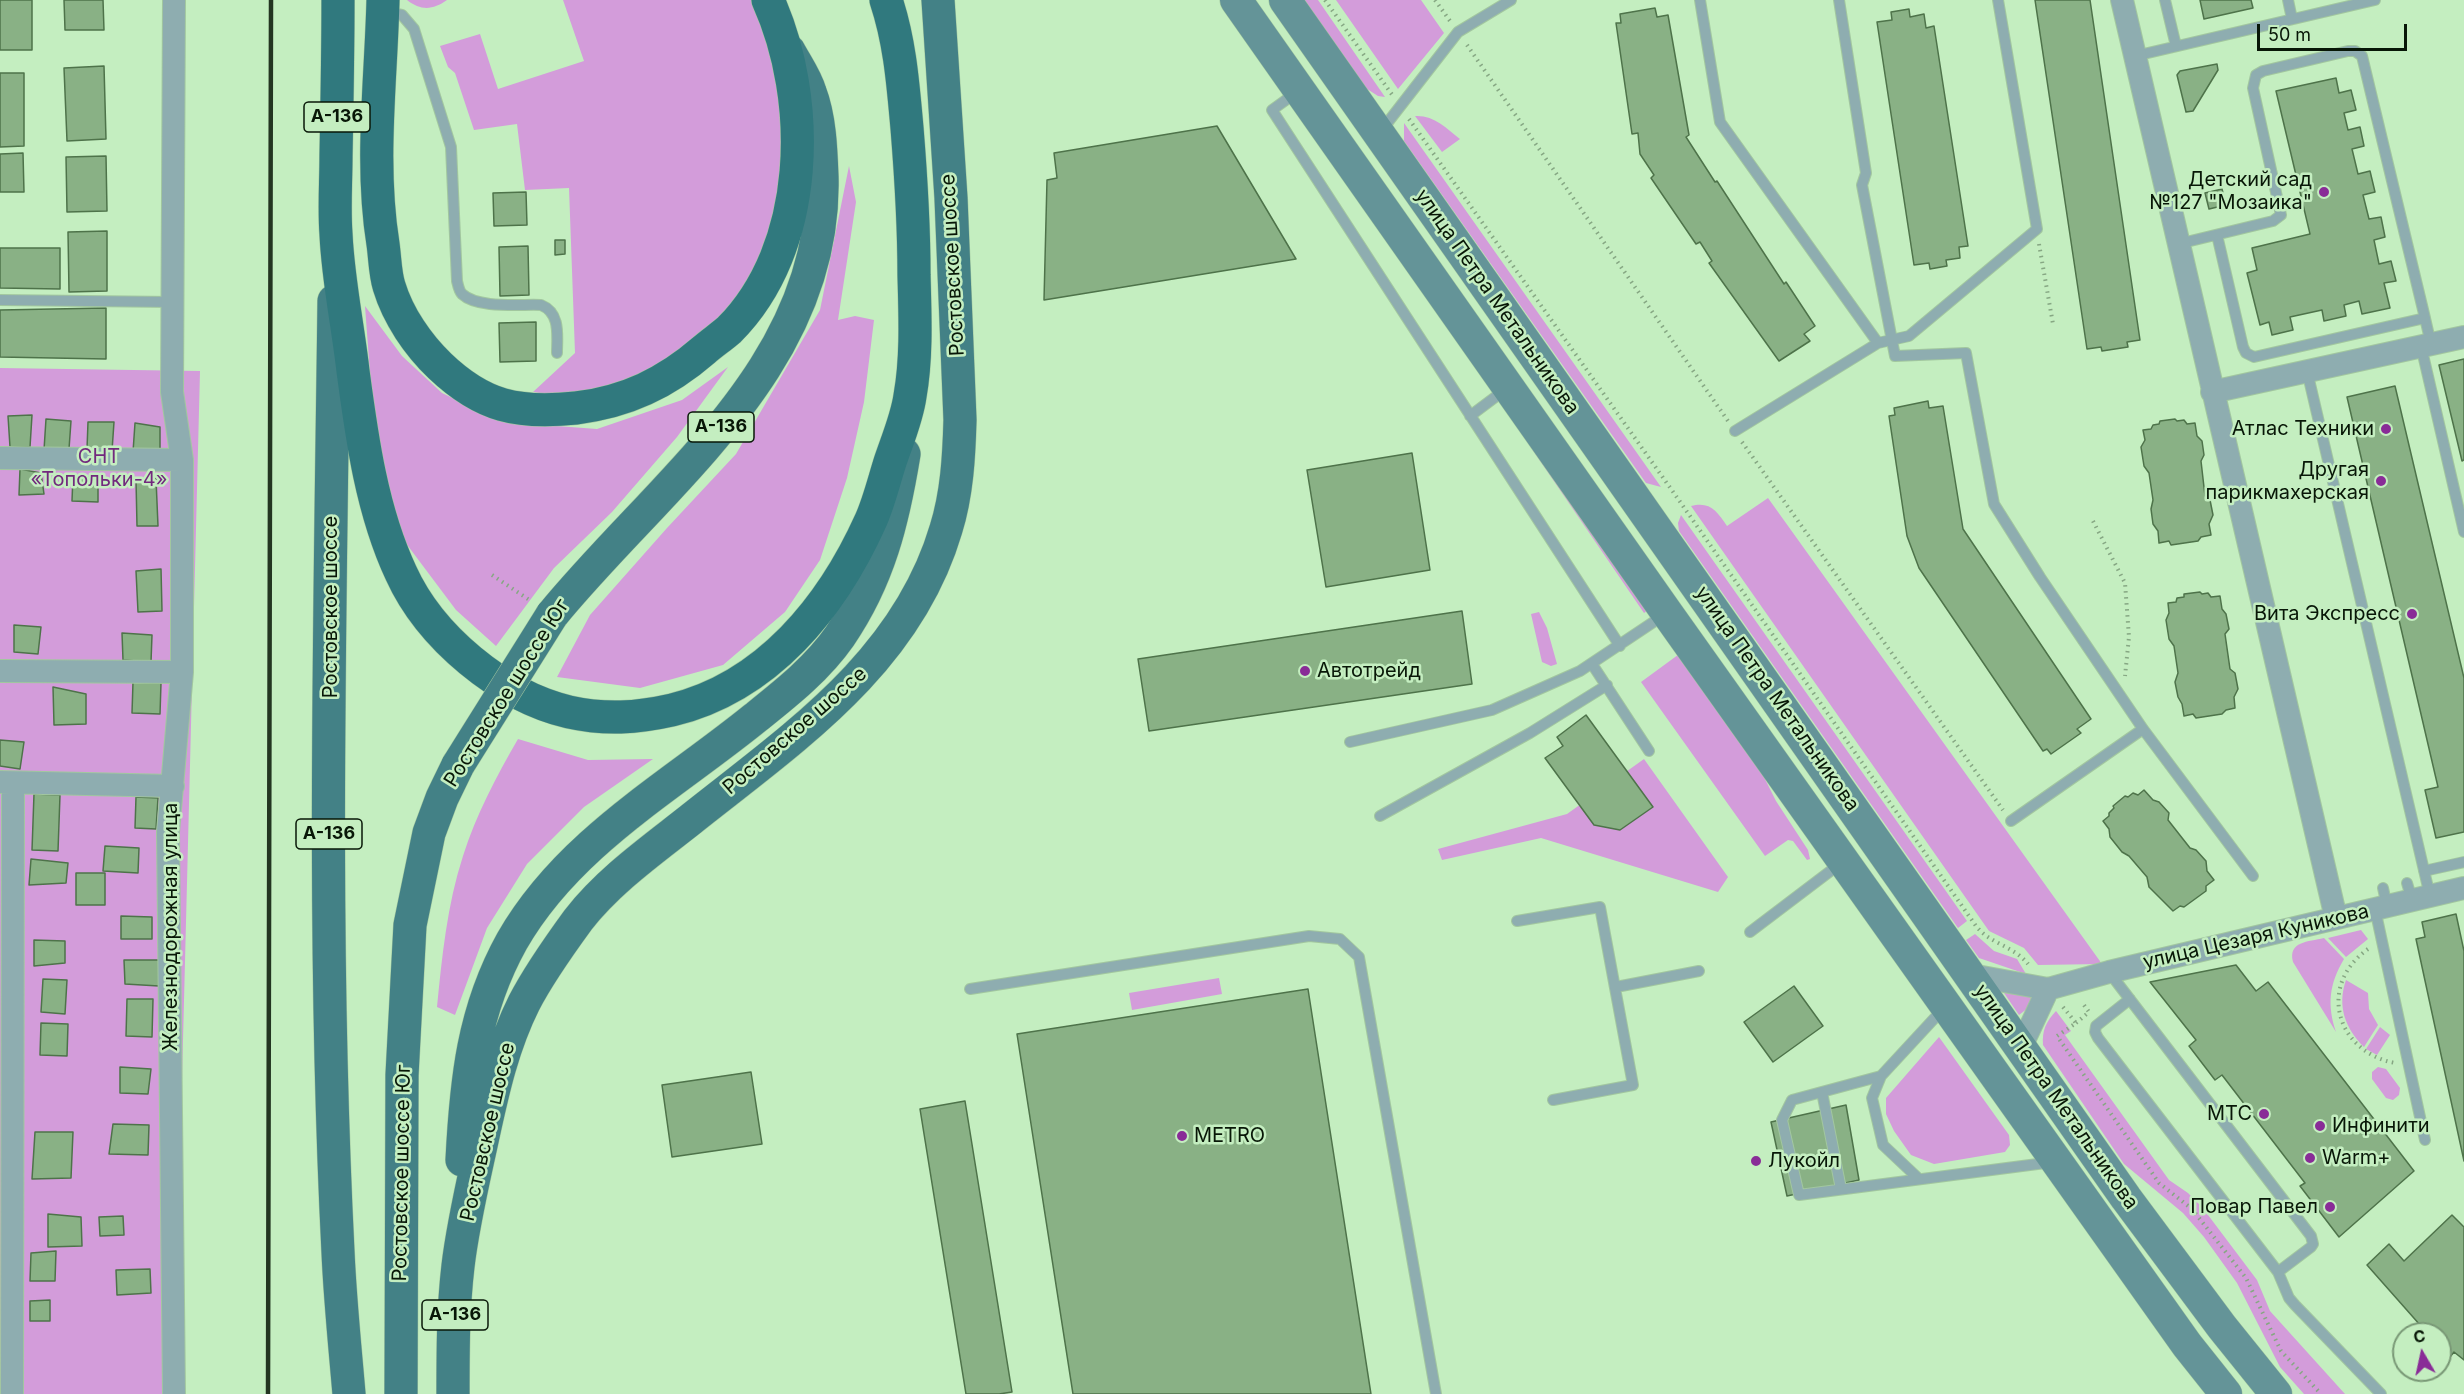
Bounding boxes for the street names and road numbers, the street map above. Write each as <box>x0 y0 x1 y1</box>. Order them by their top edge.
road number: А-136 <box>304 102 370 132</box>
street label: Ростовское шоссе <box>936 173 970 357</box>
street label: улица Петра Метальникова <box>1410 185 1584 419</box>
road number: А-136 <box>688 412 754 442</box>
street label: Ростовское шоссе <box>319 516 343 698</box>
street label: улица Петра Метальникова <box>1690 582 1864 816</box>
street label: Ростовское шоссе Юг <box>439 595 575 791</box>
street label: Ростовское шоссе <box>718 662 872 800</box>
street label: Железнодорожная улица <box>159 803 183 1051</box>
road number: А-136 <box>296 819 362 849</box>
street label: улица Цезаря Куникова <box>2141 899 2371 975</box>
street label: улица Петра Метальникова <box>1969 980 2143 1214</box>
street label: Ростовское шоссе <box>456 1040 520 1224</box>
street label: Ростовское шоссе Юг <box>388 1064 416 1282</box>
road number: А-136 <box>422 1300 488 1330</box>

